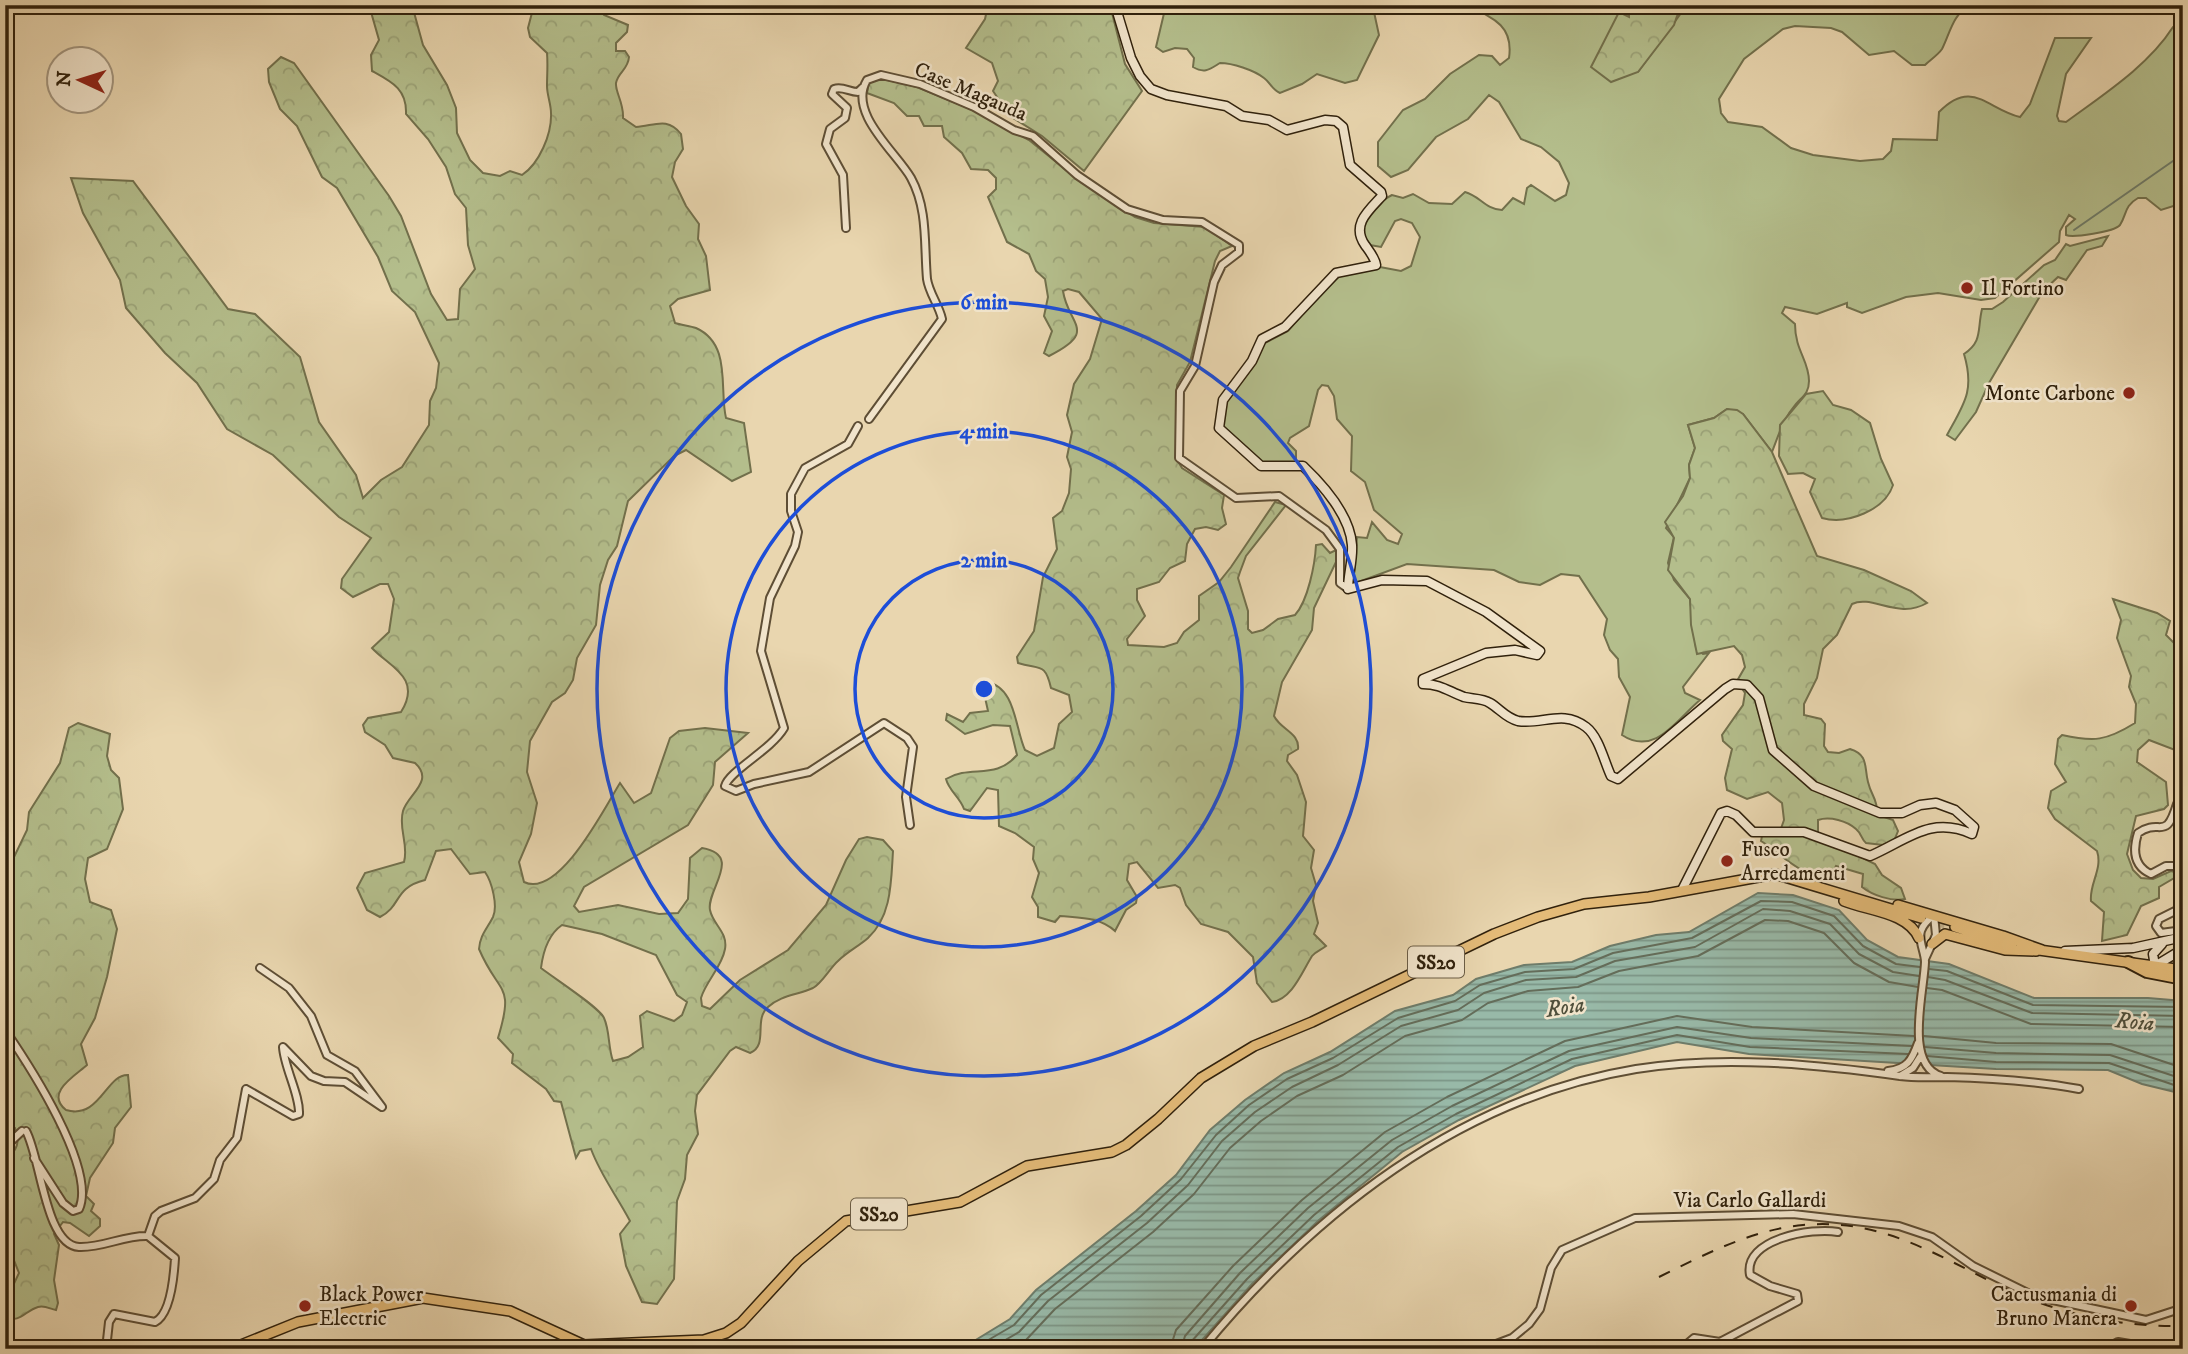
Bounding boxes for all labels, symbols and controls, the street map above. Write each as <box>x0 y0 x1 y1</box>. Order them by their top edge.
north arrow <box>46 46 116 116</box>
street label: Case Magauda <box>910 57 1031 127</box>
text: N <box>53 70 77 88</box>
place label: Il Fortino <box>1981 276 2064 302</box>
marker: Il Fortino <box>1959 280 1975 296</box>
text: 6 min <box>960 290 1009 316</box>
place label: Monte Carbone <box>1985 381 2115 407</box>
marker: Monte Carbone <box>2121 385 2137 401</box>
text: 4 min <box>960 419 1009 445</box>
text: 2 min <box>961 548 1009 574</box>
centre of rings <box>972 677 996 701</box>
place label: Fusco Arredamenti <box>1741 837 1846 887</box>
marker: Fusco Arredamenti <box>1719 853 1735 869</box>
road number: SS20 <box>1408 946 1464 978</box>
water label: Roia <box>1543 990 1587 1025</box>
water label: Roia <box>2113 1006 2156 1039</box>
street label: Via Carlo Gallardi <box>1673 1188 1826 1214</box>
road number: SS20 <box>851 1198 907 1230</box>
place label: Black Power Electric <box>319 1282 423 1332</box>
place label: Cactusmania di Bruno Manera <box>1991 1282 2117 1332</box>
marker: Black Power Electric <box>297 1298 313 1314</box>
marker: Cactusmania di Bruno Manera <box>2123 1298 2139 1314</box>

